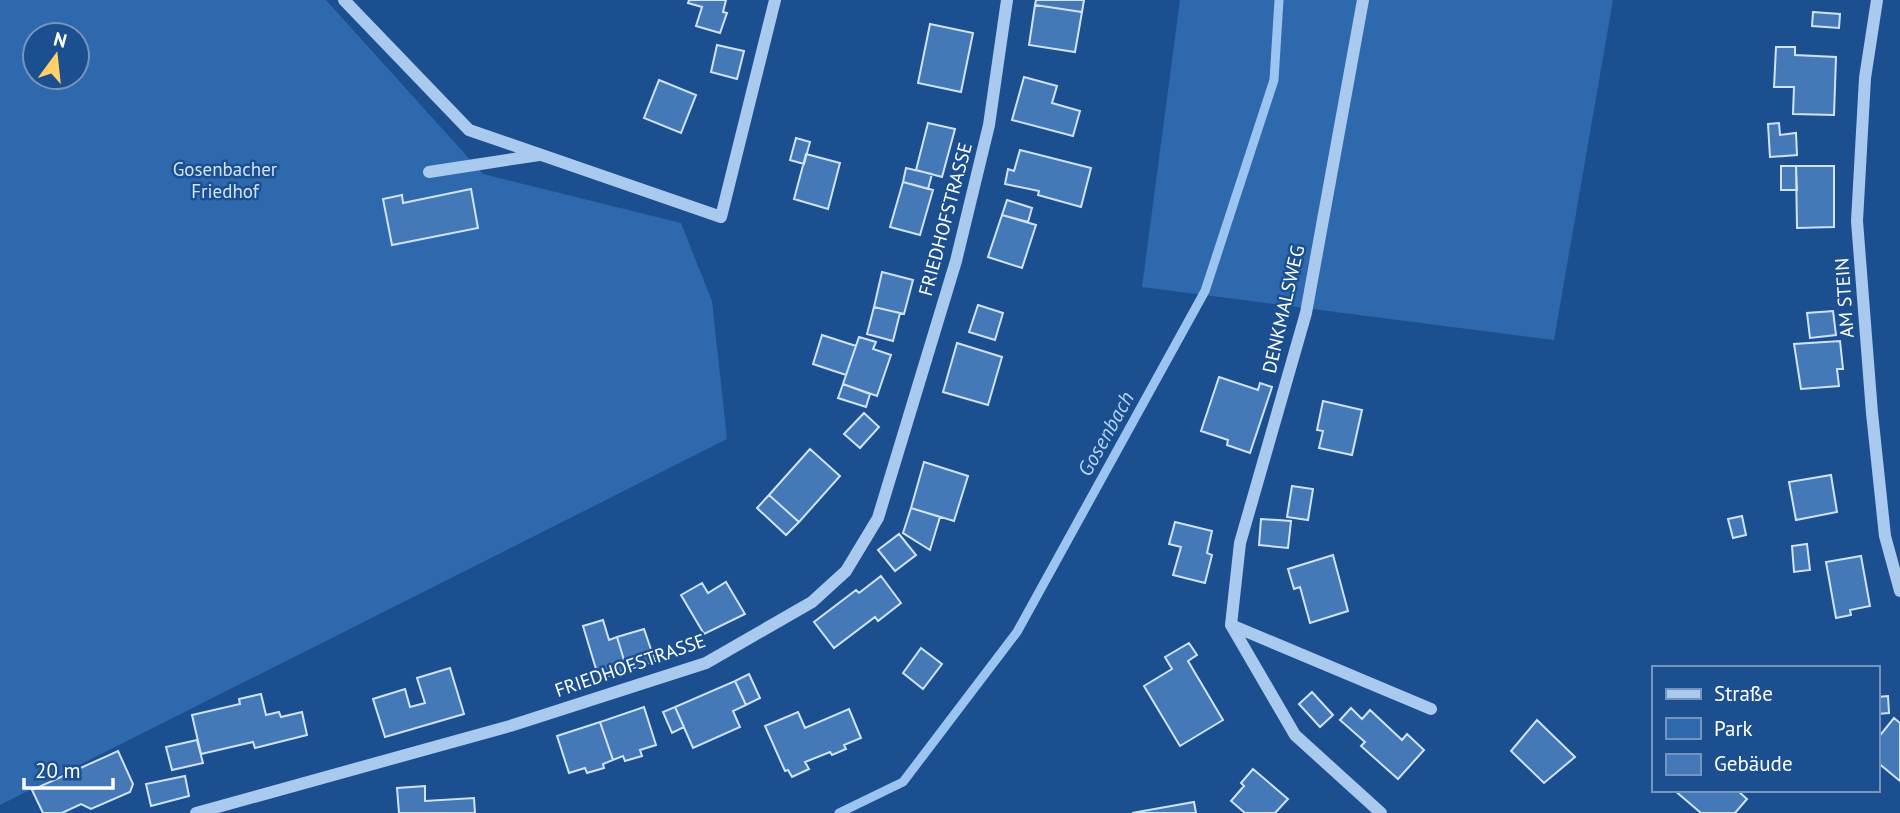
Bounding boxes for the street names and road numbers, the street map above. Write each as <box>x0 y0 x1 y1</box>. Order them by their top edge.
street label: FRIEDHOFSTRASSE <box>913 140 977 298</box>
street label: DENKMALSWEG <box>1257 243 1309 375</box>
street label: AM STEIN <box>1829 257 1859 339</box>
street label: FRIEDHOFSTRASSE <box>552 628 708 702</box>

